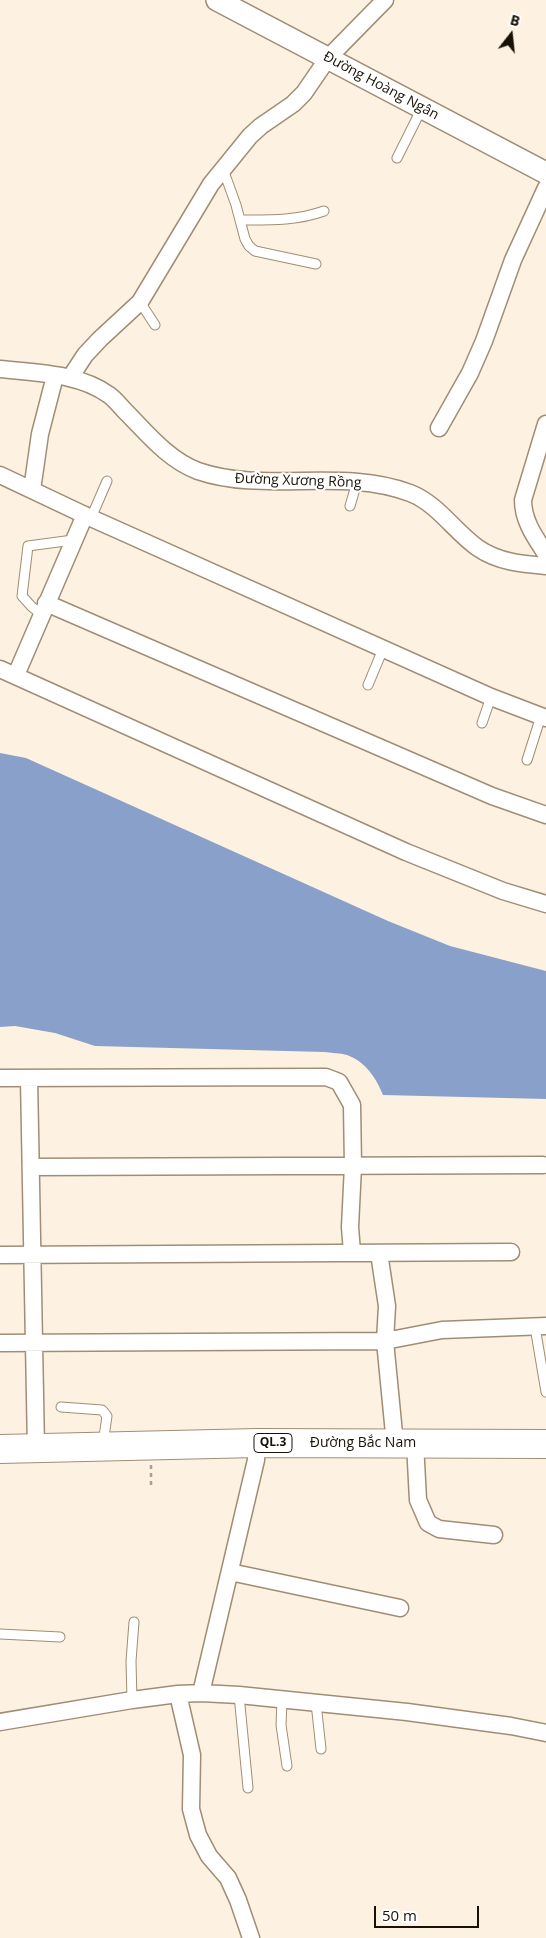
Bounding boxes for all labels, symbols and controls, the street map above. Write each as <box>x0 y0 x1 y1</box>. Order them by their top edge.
north arrow <box>486 10 536 60</box>
text: B <box>508 10 522 31</box>
street label: Đường Hoàng Ngân <box>320 48 442 124</box>
street label: Đường Xương Rồng <box>234 470 362 492</box>
road number: QL.3 <box>254 1434 292 1452</box>
street label: Đường Bắc Nam <box>310 1435 416 1451</box>
scale bar <box>376 1896 481 1928</box>
text: 50 m <box>382 1905 417 1925</box>

